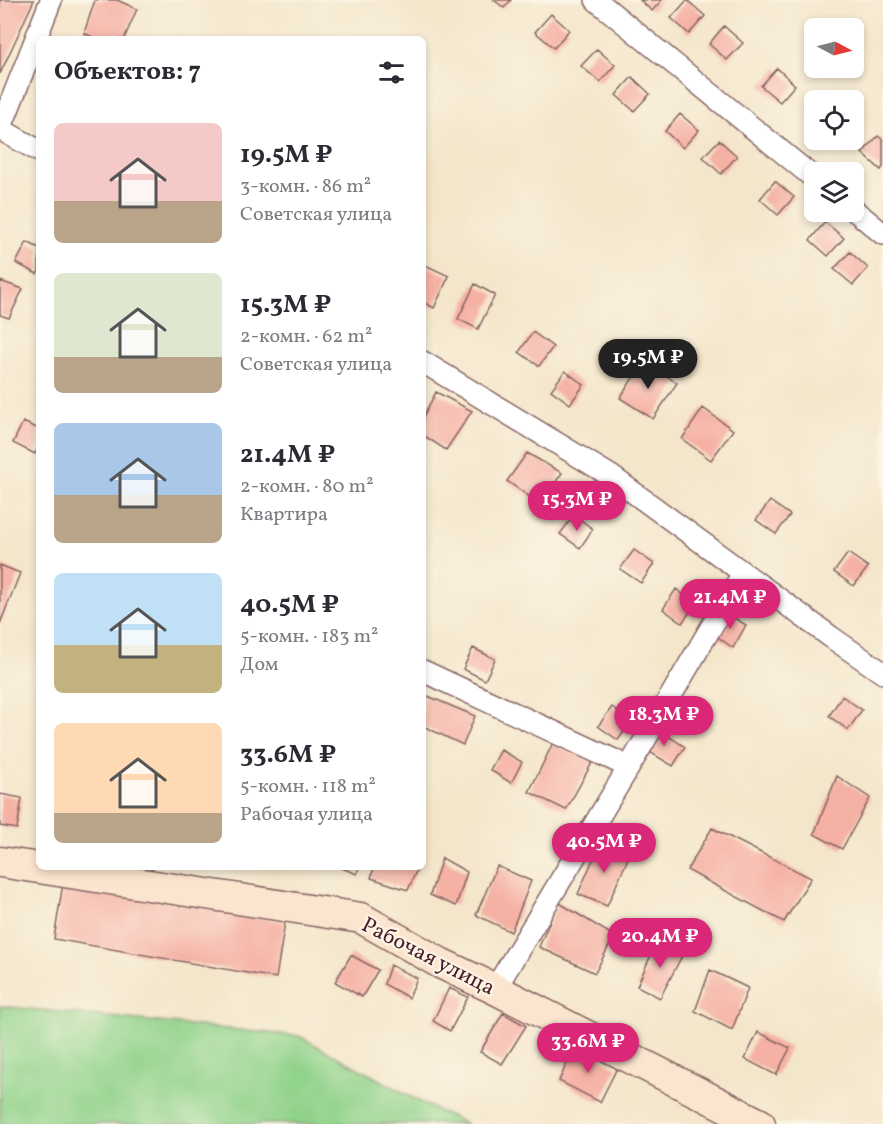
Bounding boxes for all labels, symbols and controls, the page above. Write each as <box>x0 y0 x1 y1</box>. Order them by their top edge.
north arrow <box>804 18 864 78</box>
map controls <box>804 18 864 222</box>
text: Объектов: 7 <box>54 54 201 90</box>
icon: filters <box>375 56 408 89</box>
button: locate <box>804 90 864 150</box>
text: 19.5M ₽ <box>240 137 333 173</box>
icon: home <box>102 147 174 219</box>
button: layers <box>804 162 864 222</box>
text: 3-комн. · 86 m² <box>240 173 371 201</box>
text: Советская улица <box>240 201 392 229</box>
text: 15.3M ₽ <box>240 287 331 323</box>
icon: home <box>102 297 174 369</box>
text: 2-комн. · 62 m² <box>240 323 372 351</box>
pin: 19.5M ₽ <box>593 339 703 390</box>
text: 19.5M ₽ <box>612 344 684 372</box>
text: Советская улица <box>240 351 392 379</box>
text: 21.4M ₽ <box>240 437 335 473</box>
icon: home <box>102 447 174 519</box>
text: 2-комн. · 80 m² <box>240 473 374 501</box>
pin: 15.3M ₽ <box>522 481 632 532</box>
text: 15.3M ₽ <box>542 486 612 514</box>
text: Квартира <box>240 501 328 529</box>
pin: 21.4M ₽ <box>675 579 785 630</box>
text: 21.4M ₽ <box>693 584 767 612</box>
text: 40.5M ₽ <box>240 587 339 623</box>
icon: home <box>102 597 174 669</box>
text: 5-комн. · 183 m² <box>240 623 379 651</box>
text: Дом <box>240 651 279 679</box>
pin: 18.3M ₽ <box>609 696 719 747</box>
text: 18.3M ₽ <box>628 701 700 729</box>
text: 33.6M ₽ <box>240 737 336 773</box>
icon: home <box>102 747 174 819</box>
text: 5-комн. · 118 m² <box>240 773 376 801</box>
text: Рабочая улица <box>240 801 373 829</box>
pin: 40.5M ₽ <box>549 823 659 874</box>
text: 40.5M ₽ <box>566 828 642 856</box>
street label: Рабочая улица <box>356 910 500 1004</box>
pin: 20.4M ₽ <box>605 918 715 969</box>
text: 20.4M ₽ <box>621 923 699 951</box>
pin: 33.6M ₽ <box>533 1023 643 1074</box>
text: 33.6M ₽ <box>551 1028 625 1056</box>

